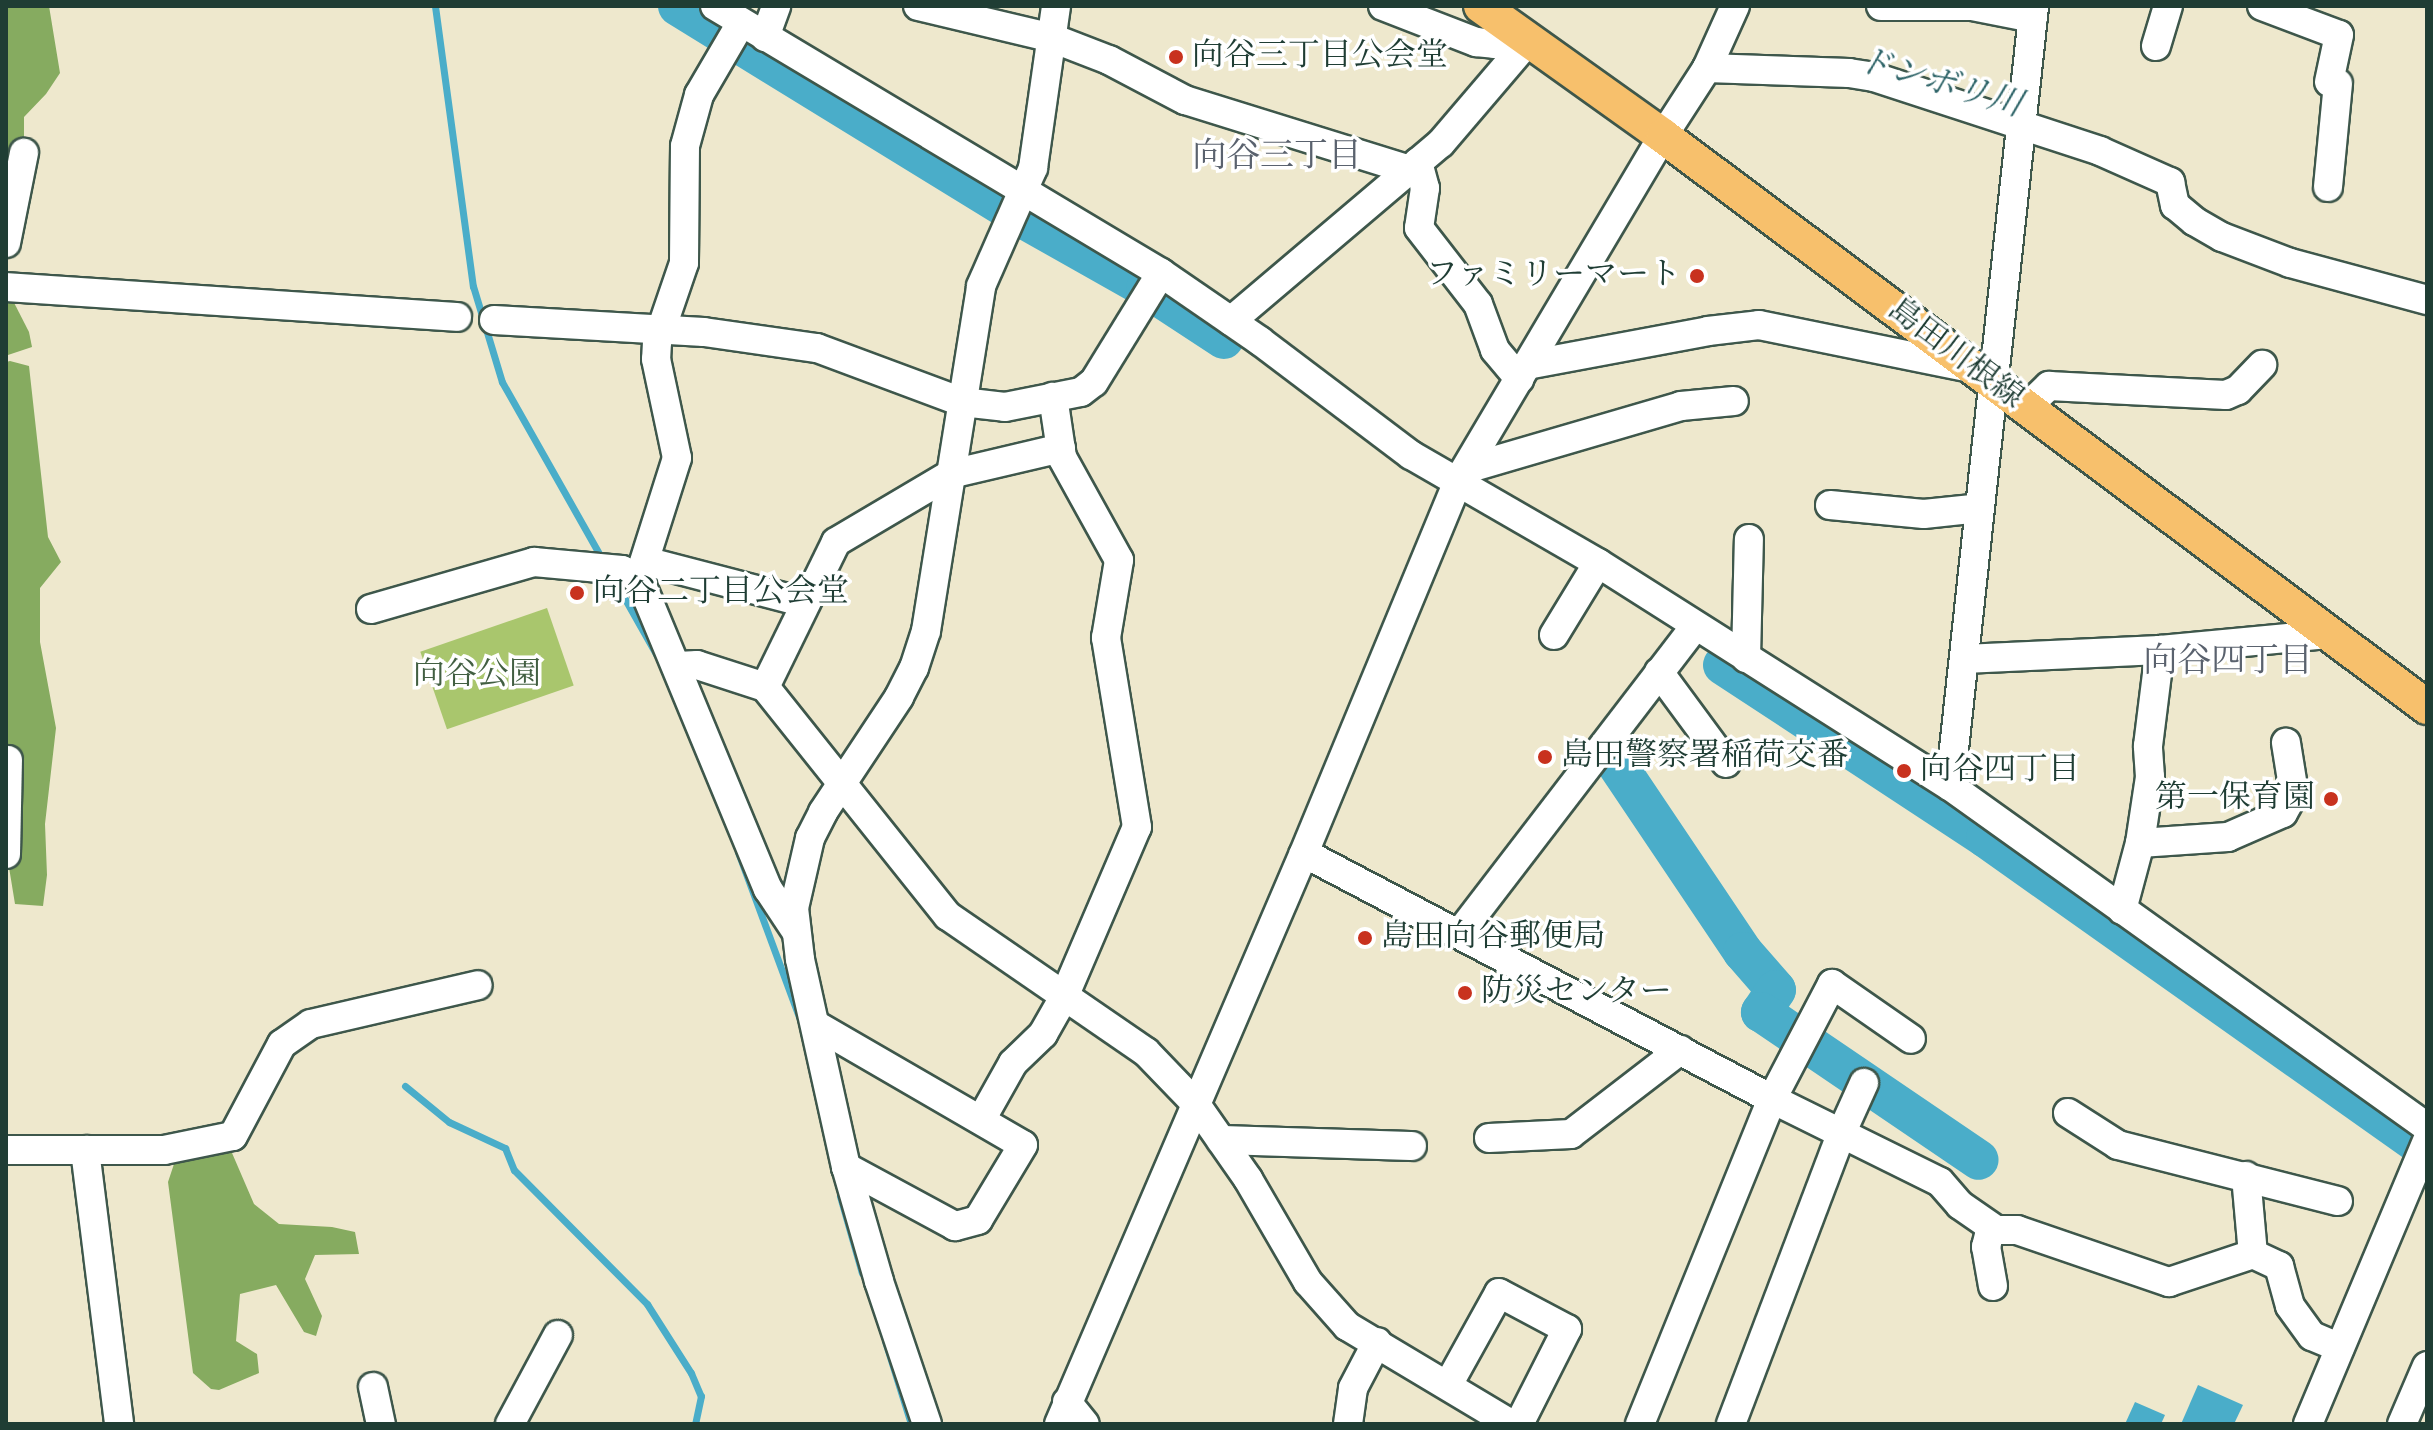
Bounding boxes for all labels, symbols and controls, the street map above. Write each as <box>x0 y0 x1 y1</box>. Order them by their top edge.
place label: 向谷三丁目公会堂 <box>1192 38 1448 76</box>
water label: ドンボリ川 <box>1852 41 2026 127</box>
marker: 向谷三丁目公会堂 <box>1167 48 1185 66</box>
district label: 向谷三丁目 <box>1192 138 1362 178</box>
place label: ファミリーマート <box>1425 257 1681 295</box>
marker: ファミリーマート <box>1688 267 1706 285</box>
street label: 島田川根線 <box>1880 292 2030 418</box>
place label: 向谷二丁目公会堂 <box>593 574 849 612</box>
marker: 向谷二丁目公会堂 <box>568 584 586 602</box>
district label: 向谷四丁目 <box>2143 643 2313 683</box>
park label: 向谷公園 <box>413 657 541 695</box>
place label: 島田警察署稲荷交番 <box>1561 738 1849 776</box>
marker: 島田警察署稲荷交番 <box>1536 748 1554 766</box>
place label: 向谷四丁目 <box>1920 752 2080 790</box>
marker: 向谷四丁目 <box>1895 762 1913 780</box>
place label: 第一保育園 <box>2155 780 2315 818</box>
marker: 第一保育園 <box>2322 790 2340 808</box>
place label: 島田向谷郵便局 <box>1381 919 1605 957</box>
marker: 島田向谷郵便局 <box>1356 929 1374 947</box>
place label: 防災センター <box>1481 974 1673 1012</box>
marker: 防災センター <box>1456 984 1474 1002</box>

